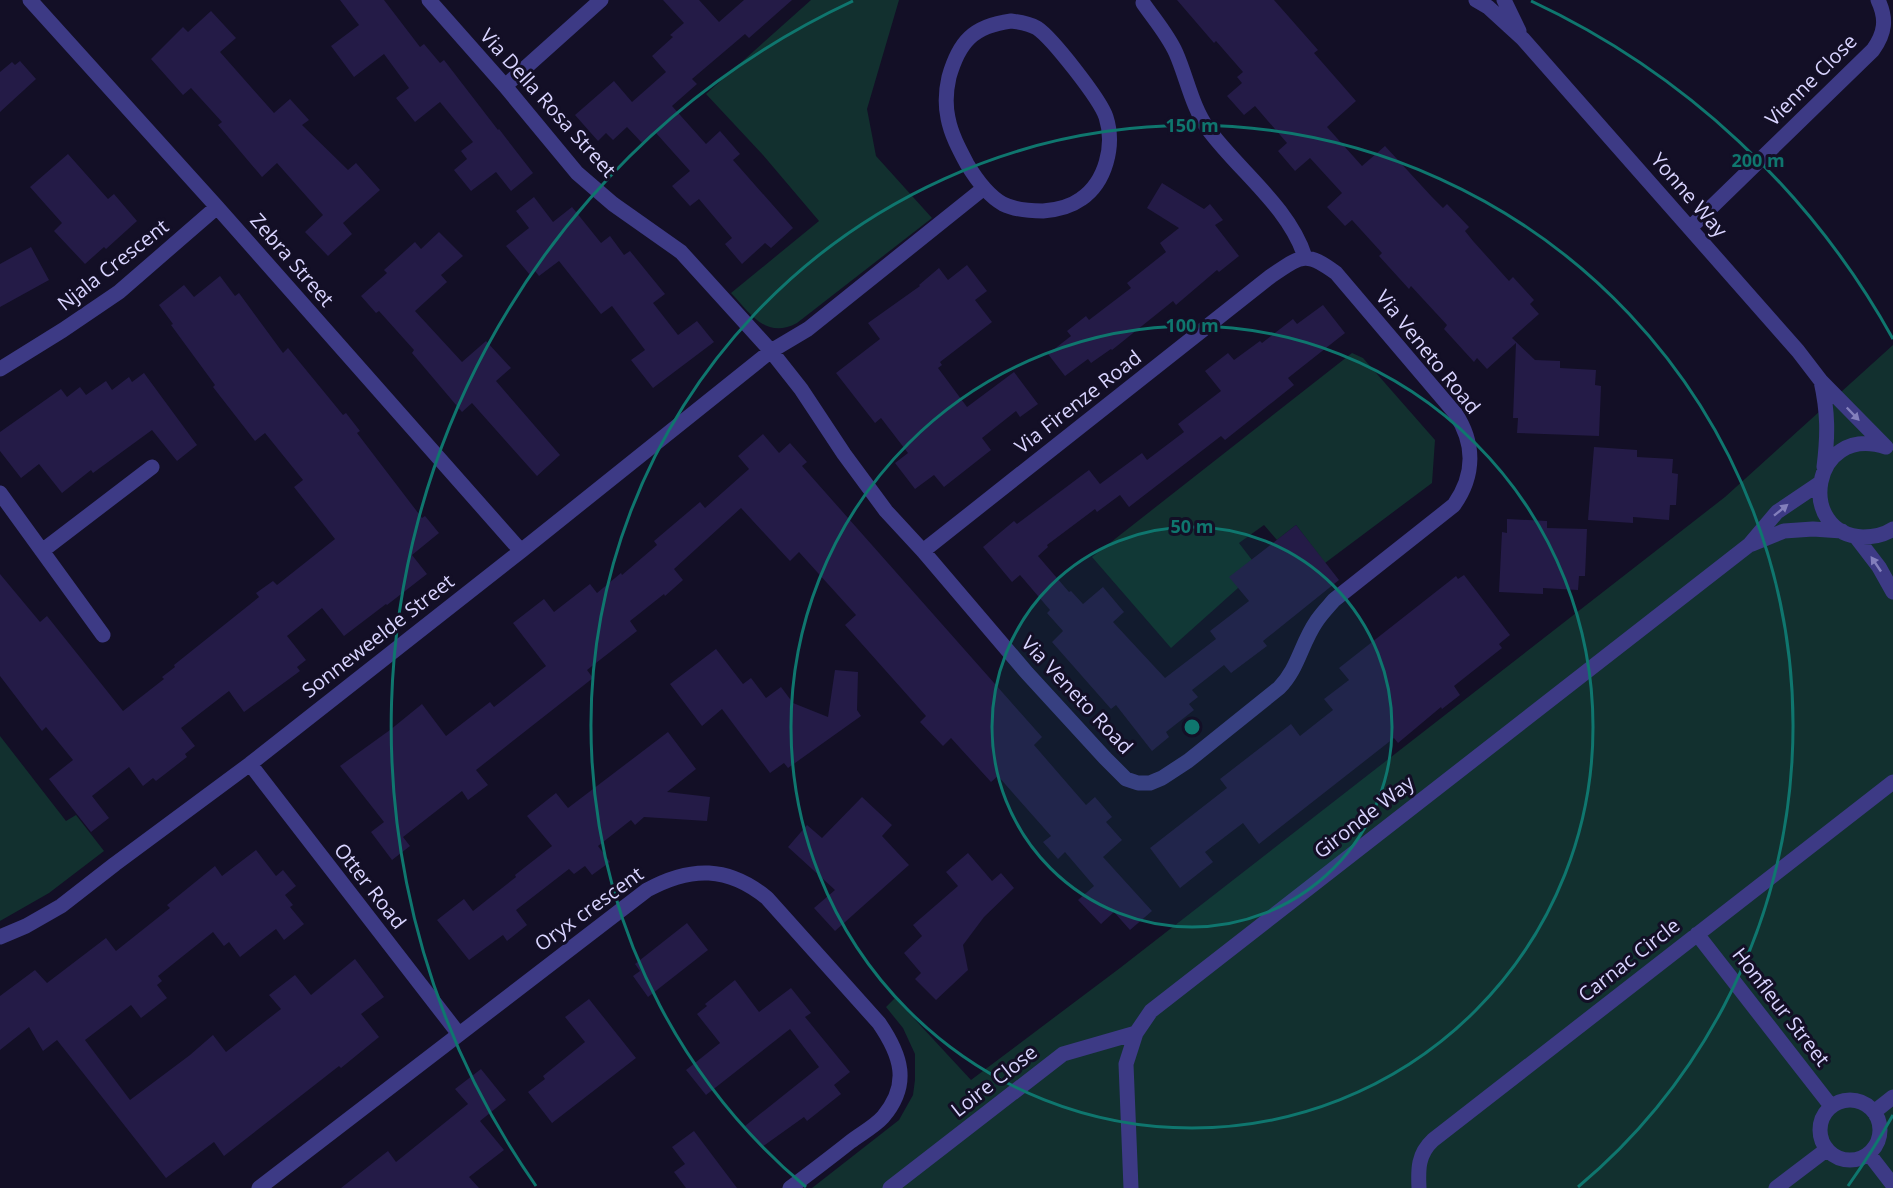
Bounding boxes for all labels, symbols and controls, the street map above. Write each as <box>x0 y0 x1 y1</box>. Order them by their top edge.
street label: Via Della Rosa Street <box>474 22 622 183</box>
street label: Vienne Close <box>1759 28 1862 131</box>
text: 150 m <box>1165 113 1219 137</box>
street label: Yonne Way <box>1645 147 1734 243</box>
text: 200 m <box>1731 148 1785 172</box>
street label: Zebra Street <box>244 207 340 312</box>
street label: Njala Crescent <box>51 213 174 317</box>
street label: Via Veneto Road <box>1370 284 1487 419</box>
text: 100 m <box>1165 313 1219 337</box>
street label: Via Firenze Road <box>1009 344 1147 460</box>
one-way arrow <box>1846 406 1859 421</box>
one-way arrow <box>1773 504 1789 517</box>
text: 50 m <box>1171 514 1213 538</box>
one-way arrow <box>1870 556 1882 572</box>
street label: Sonneweelde Street <box>296 568 459 704</box>
street label: Via Veneto Road <box>1016 630 1139 759</box>
centre of rings <box>1182 717 1202 737</box>
street label: Gironde Way <box>1308 768 1420 864</box>
street label: Otter Road <box>328 837 412 934</box>
street label: Oryx crescent <box>529 860 648 957</box>
street label: Carnac Circle <box>1572 911 1685 1008</box>
street label: Honfleur Street <box>1727 942 1836 1072</box>
street label: Loire Close <box>945 1038 1042 1123</box>

